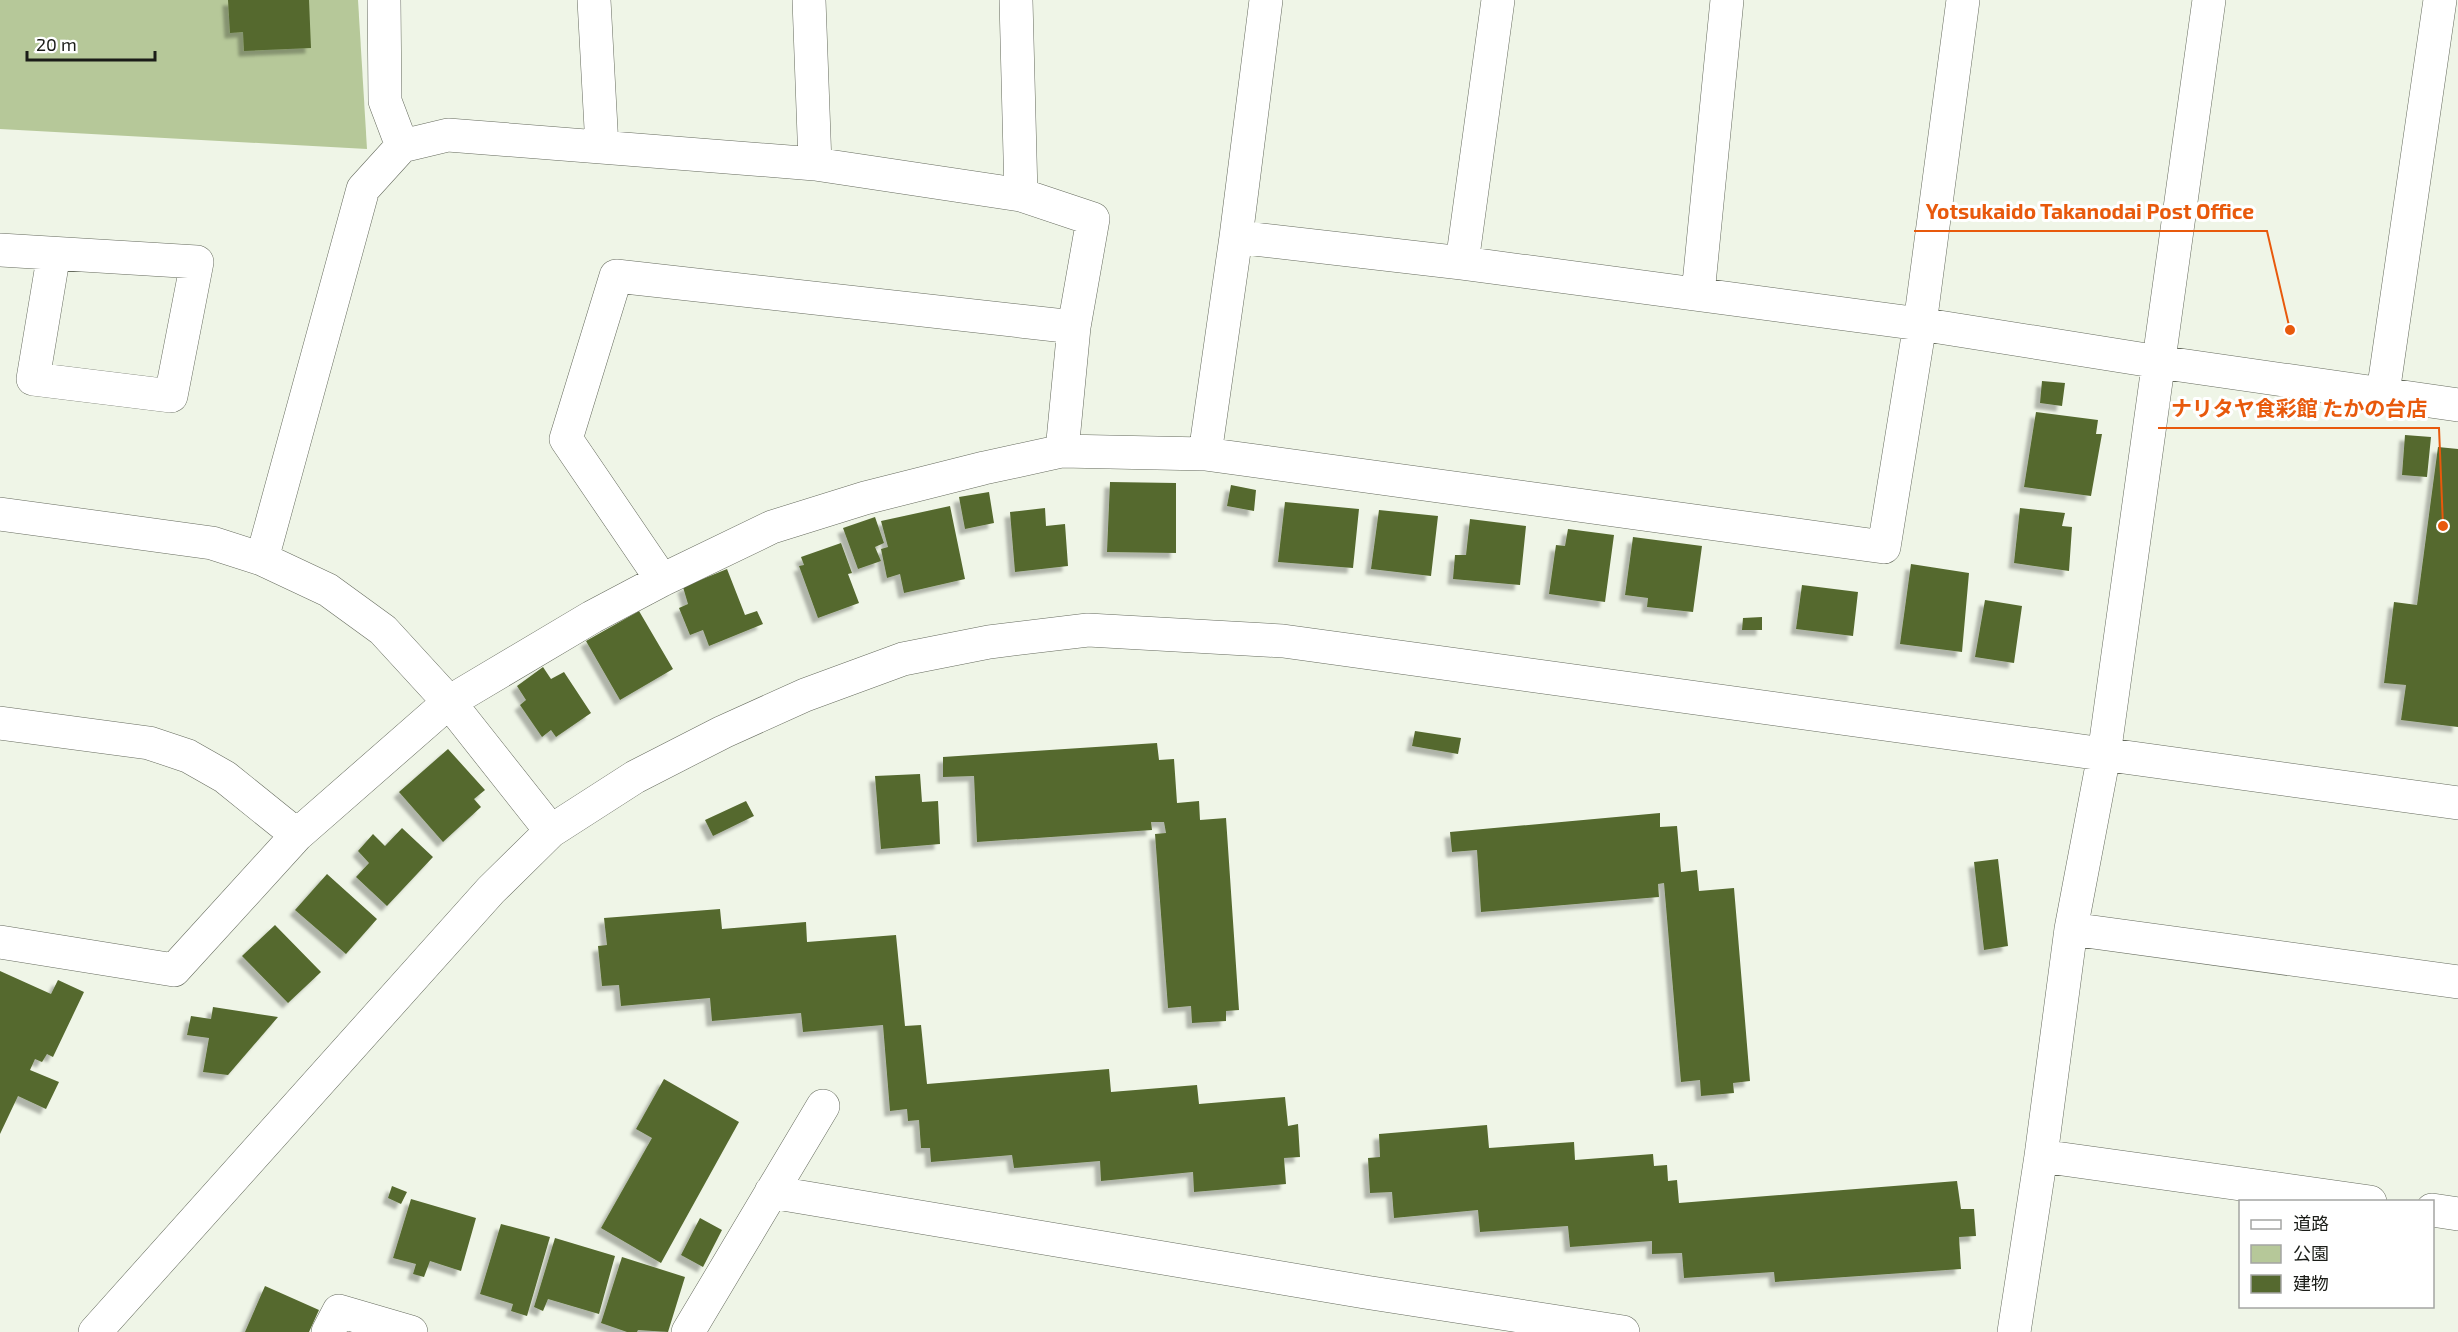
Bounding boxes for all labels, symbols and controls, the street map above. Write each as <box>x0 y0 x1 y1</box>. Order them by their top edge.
scale bar <box>27 24 154 62</box>
text: 20 m <box>36 33 77 55</box>
callout: Yotsukaido Takanodai Post Office <box>1914 192 2267 231</box>
text: Yotsukaido Takanodai Post Office <box>1926 198 2254 223</box>
callout: ナリタヤ食彩館 たかの台店 <box>2158 389 2439 428</box>
text: ナリタヤ食彩館 たかの台店 <box>2171 395 2427 420</box>
legend <box>2239 1200 2434 1308</box>
text: 道路 <box>2293 1212 2329 1234</box>
text: 公園 <box>2293 1242 2329 1264</box>
text: 建物 <box>2293 1272 2329 1294</box>

